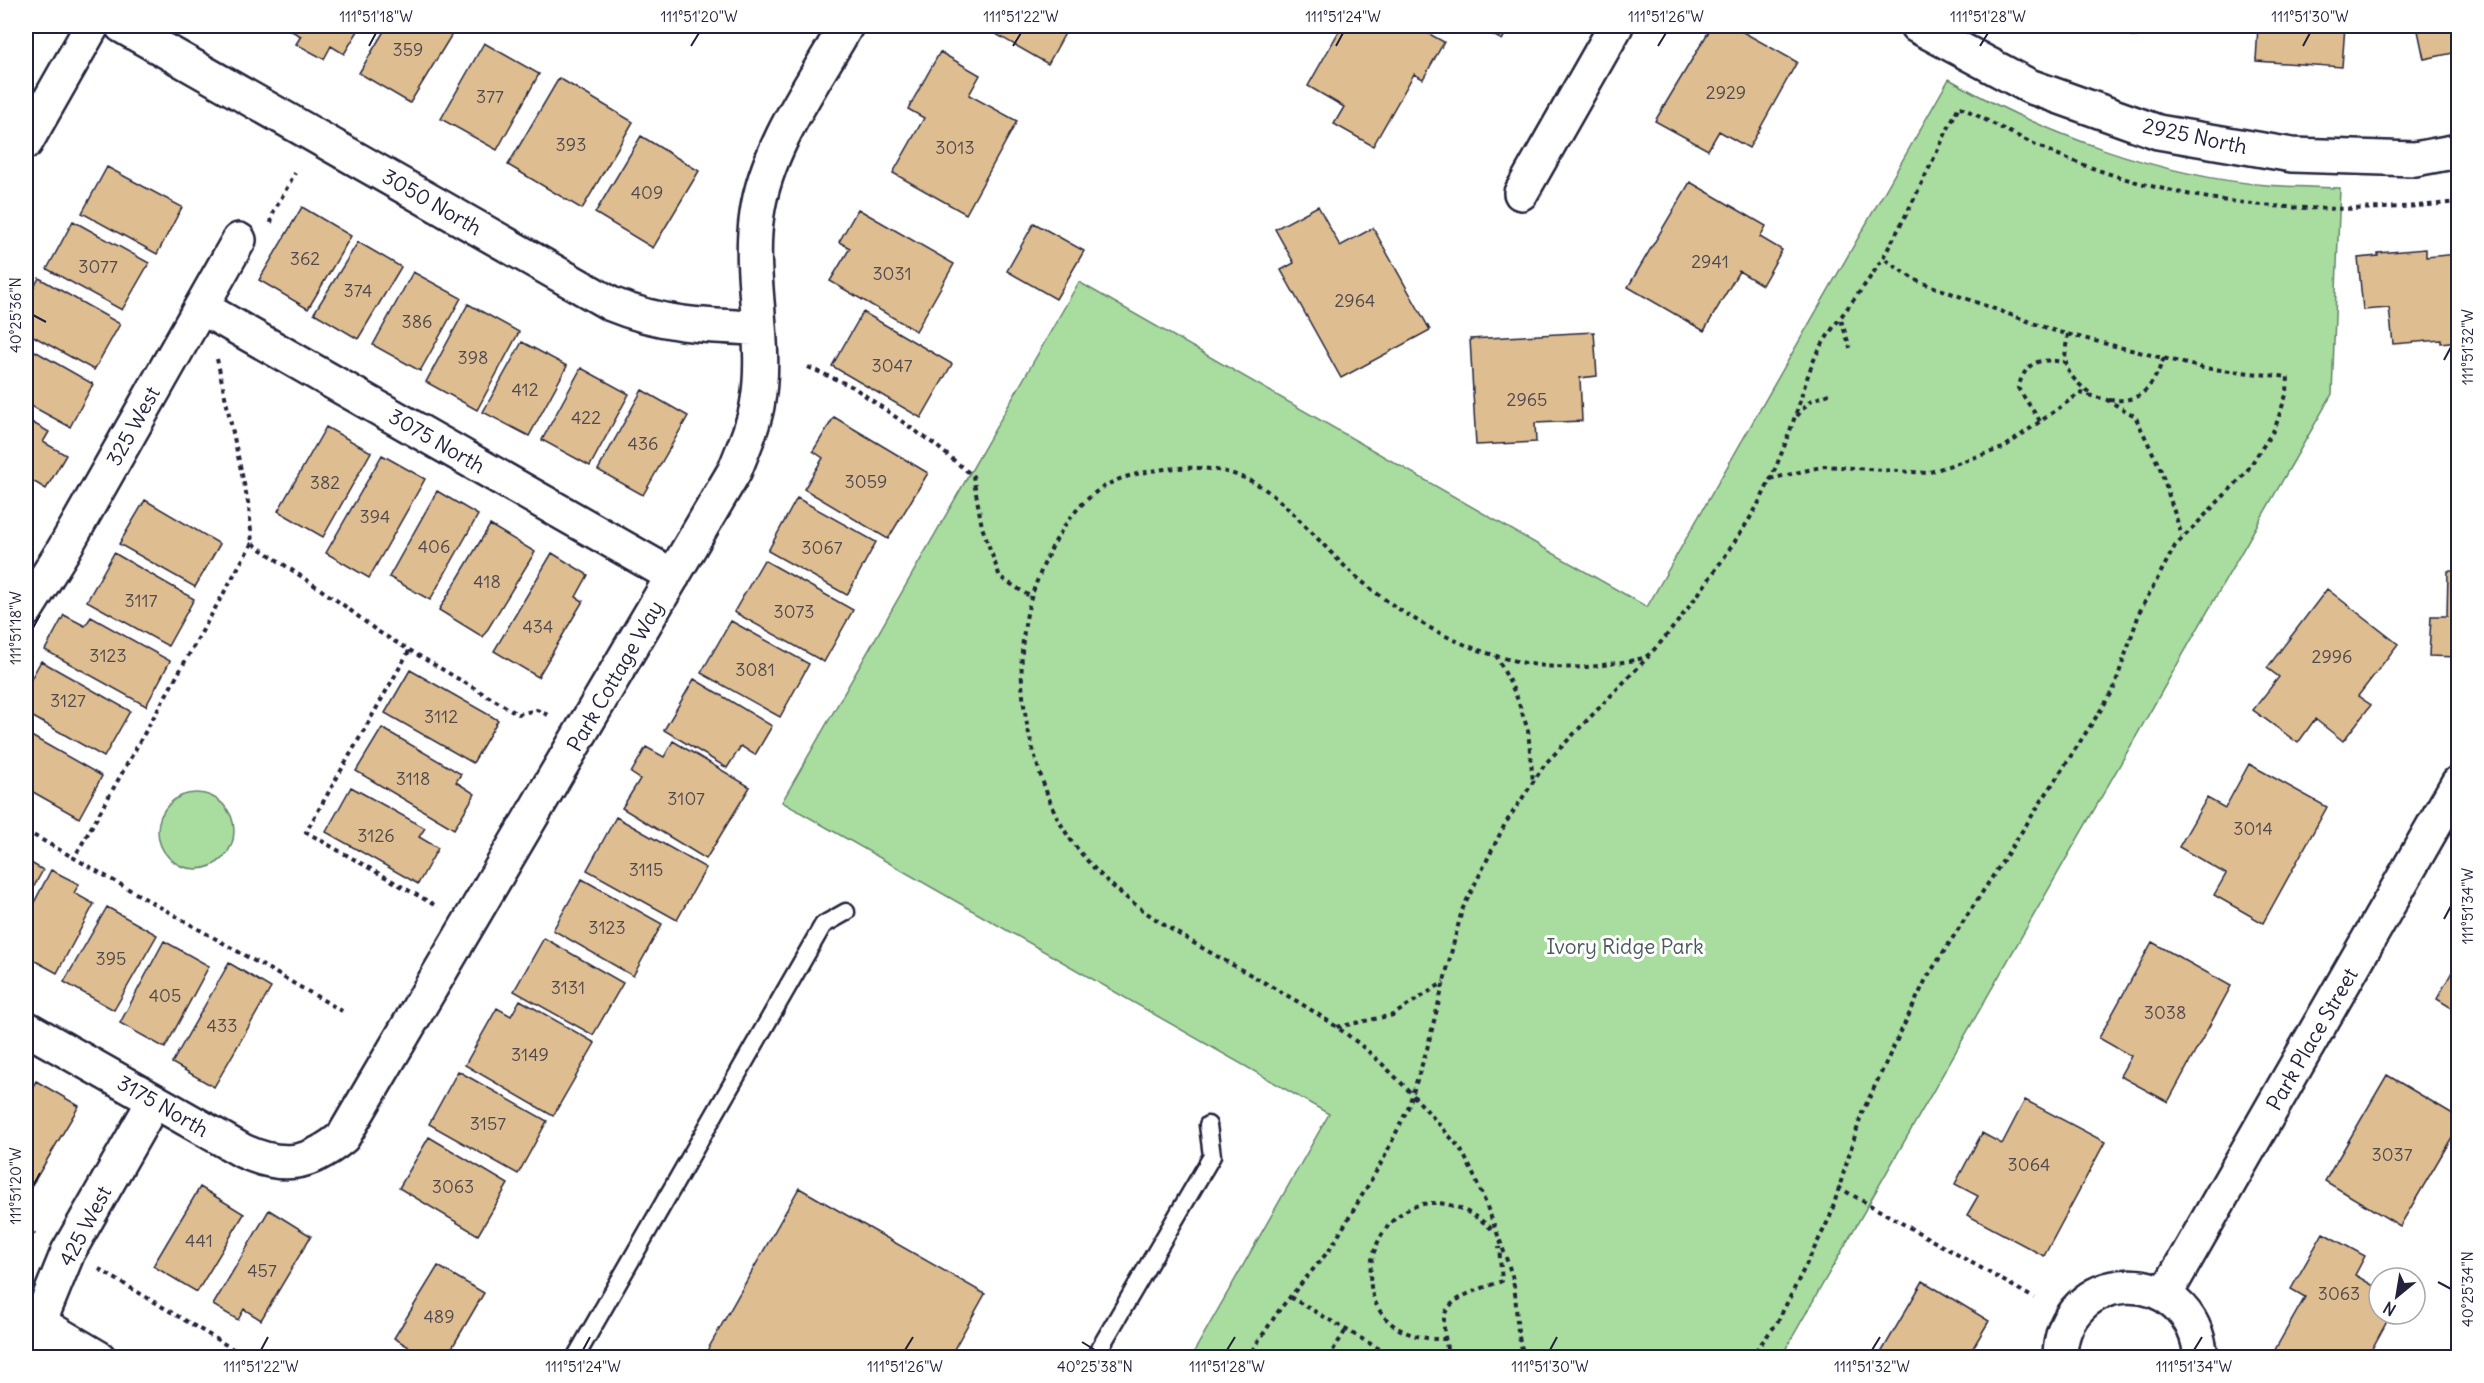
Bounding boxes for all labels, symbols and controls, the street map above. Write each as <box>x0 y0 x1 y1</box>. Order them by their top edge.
text: 111°51'18"W <box>339 7 413 26</box>
text: 111°51'20"W <box>660 7 738 26</box>
text: 111°51'22"W <box>983 7 1059 26</box>
text: 111°51'24"W <box>1305 7 1381 26</box>
text: 111°51'26"W <box>1628 7 1704 26</box>
text: 111°51'28"W <box>1950 7 2026 26</box>
text: 111°51'30"W <box>2271 7 2349 26</box>
house number: 359 <box>393 38 423 61</box>
house number: 2929 <box>1706 81 1746 104</box>
house number: 377 <box>476 85 504 108</box>
street label: 2925 North <box>2140 112 2250 160</box>
house number: 393 <box>556 133 586 156</box>
house number: 3013 <box>935 136 975 159</box>
street label: 3050 North <box>377 163 487 241</box>
house number: 409 <box>631 181 663 204</box>
house number: 362 <box>290 247 320 270</box>
house number: 2941 <box>1691 250 1729 273</box>
house number: 3077 <box>78 255 118 278</box>
house number: 3031 <box>872 262 912 285</box>
text: 40°25'36"N <box>6 277 25 353</box>
house number: 374 <box>343 279 373 302</box>
house number: 2964 <box>1334 289 1376 312</box>
text: 111°51'32"W <box>2458 309 2477 385</box>
house number: 386 <box>402 310 432 333</box>
house number: 398 <box>458 346 488 369</box>
house number: 3047 <box>871 354 913 377</box>
house number: 412 <box>511 378 539 401</box>
street label: 325 West <box>100 382 166 470</box>
house number: 2965 <box>1507 388 1547 411</box>
street label: 3075 North <box>384 403 490 479</box>
house number: 422 <box>571 406 601 429</box>
house number: 436 <box>627 432 659 455</box>
house number: 3059 <box>845 470 887 493</box>
house number: 382 <box>310 471 340 494</box>
house number: 394 <box>360 505 390 528</box>
house number: 406 <box>418 535 450 558</box>
house number: 3067 <box>801 536 843 559</box>
house number: 418 <box>473 570 501 593</box>
house number: 3117 <box>124 589 158 612</box>
text: 111°51'18"W <box>6 591 25 665</box>
street label: Park Cottage Way <box>561 596 669 756</box>
house number: 3073 <box>774 600 814 623</box>
house number: 434 <box>522 615 554 638</box>
house number: 3123 <box>89 644 127 667</box>
house number: 2996 <box>2312 645 2352 668</box>
house number: 3081 <box>735 658 775 681</box>
house number: 3127 <box>50 689 86 712</box>
house number: 3112 <box>424 705 458 728</box>
house number: 3118 <box>396 767 430 790</box>
house number: 3107 <box>667 787 705 810</box>
house number: 3014 <box>2233 817 2273 840</box>
house number: 3126 <box>357 824 395 847</box>
house number: 3115 <box>629 858 663 881</box>
text: 111°51'34"W <box>2458 868 2477 944</box>
house number: 3123 <box>588 916 626 939</box>
park label: Ivory Ridge Park <box>1546 933 1704 960</box>
house number: 395 <box>96 947 126 970</box>
street label: Park Place Street <box>2260 963 2364 1115</box>
house number: 3131 <box>551 976 585 999</box>
house number: 405 <box>149 984 181 1007</box>
house number: 3038 <box>2144 1001 2186 1024</box>
house number: 433 <box>207 1014 237 1037</box>
house number: 3149 <box>511 1043 549 1066</box>
street label: 3175 North <box>112 1069 214 1143</box>
house number: 3157 <box>470 1112 506 1135</box>
house number: 3037 <box>2371 1143 2413 1166</box>
text: 111°51'20"W <box>6 1147 25 1225</box>
house number: 3064 <box>2008 1153 2050 1176</box>
house number: 3063 <box>432 1175 474 1198</box>
street label: 425 West <box>53 1181 117 1271</box>
house number: 441 <box>185 1229 213 1252</box>
text: 40°25'34"N <box>2458 1251 2477 1327</box>
house number: 457 <box>247 1259 277 1282</box>
north arrow <box>2367 1266 2427 1326</box>
house number: 3063 <box>2318 1282 2360 1305</box>
text: N <box>2380 1298 2399 1320</box>
house number: 489 <box>423 1305 455 1328</box>
text: 111°51'22"W <box>223 1357 299 1376</box>
text: 111°51'24"W <box>545 1357 621 1376</box>
text: 111°51'26"W <box>867 1357 943 1376</box>
text: 40°25'38"N <box>1057 1357 1133 1376</box>
text: 111°51'28"W <box>1189 1357 1265 1376</box>
text: 111°51'30"W <box>1511 1357 1589 1376</box>
text: 111°51'32"W <box>1834 1357 1910 1376</box>
text: 111°51'34"W <box>2156 1357 2232 1376</box>

